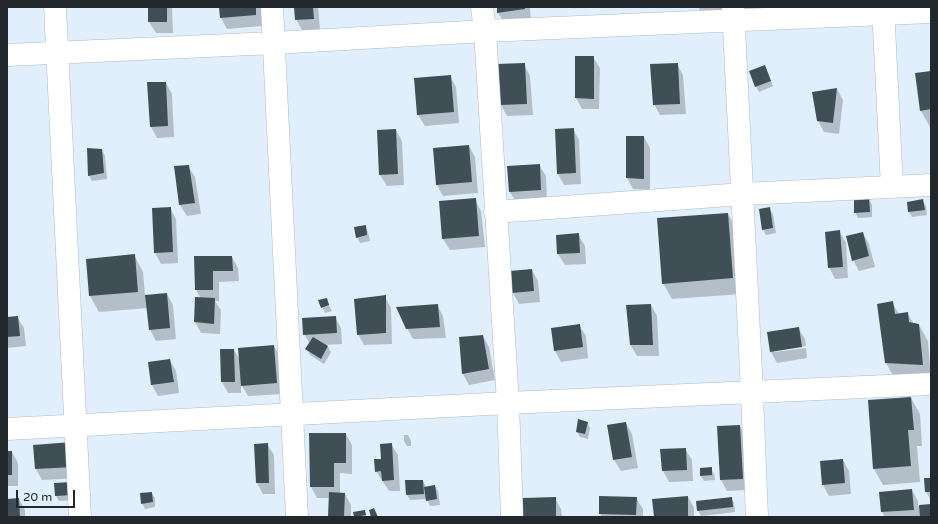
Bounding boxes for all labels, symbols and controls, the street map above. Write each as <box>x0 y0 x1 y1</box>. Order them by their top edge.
scale bar <box>18 482 77 508</box>
text: 20 m <box>23 490 52 504</box>

